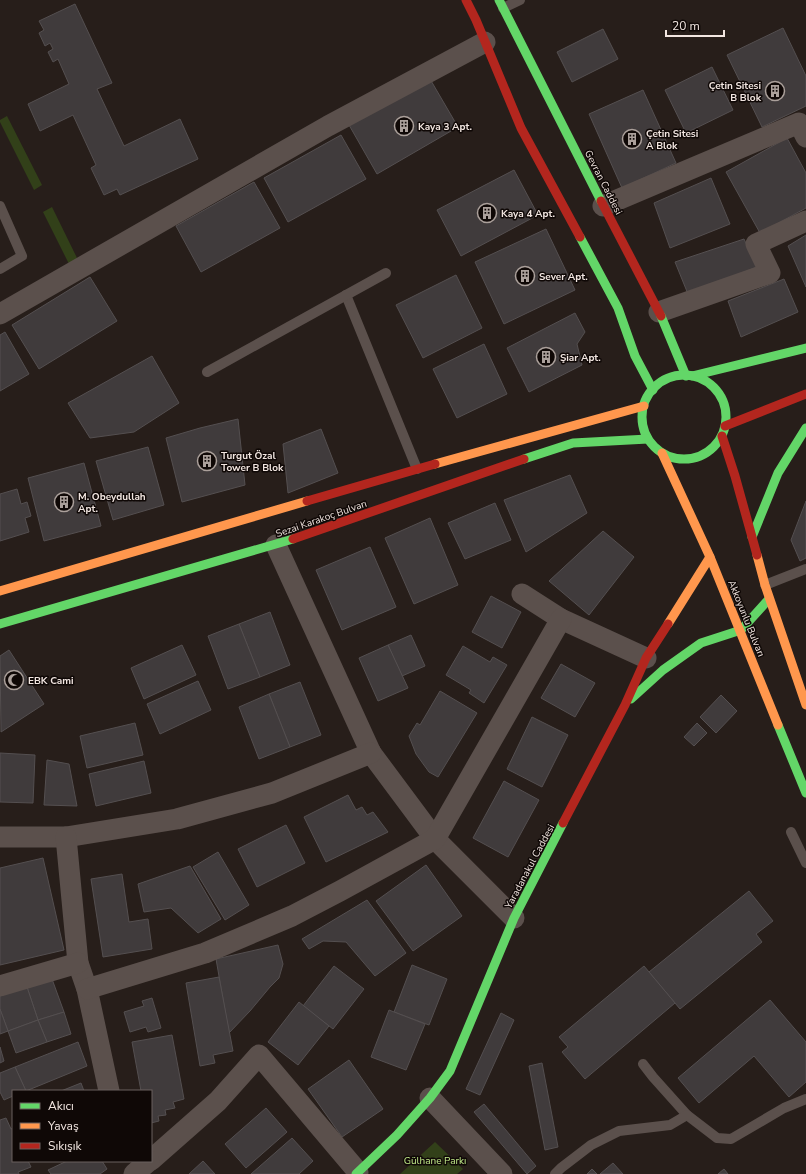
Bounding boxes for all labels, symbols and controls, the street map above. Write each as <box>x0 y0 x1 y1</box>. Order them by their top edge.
scale bar <box>666 12 724 38</box>
text: 20 m <box>672 18 700 34</box>
place label: Çetin Sitesi B Blok <box>709 79 762 105</box>
building icon: Çetin Sitesi B Blok <box>764 80 786 102</box>
building icon: Kaya 3 Apt. <box>393 115 415 137</box>
place label: Kaya 3 Apt. <box>418 120 472 134</box>
place label: Çetin Sitesi A Blok <box>646 127 698 153</box>
building icon: Çetin Sitesi A Blok <box>621 128 643 150</box>
street label: Gevran Caddesi <box>581 148 625 217</box>
building icon: Kaya 4 Apt. <box>476 202 498 224</box>
place label: Kaya 4 Apt. <box>501 207 555 221</box>
building icon: Sever Apt. <box>514 265 536 287</box>
place label: Sever Apt. <box>539 270 588 284</box>
building icon: Şiar Apt. <box>535 346 557 368</box>
place label: Şiar Apt. <box>560 351 601 365</box>
place label: Turgut Özal Tower B Blok <box>221 449 284 475</box>
building icon: Turgut Özal Tower B Blok <box>196 450 218 472</box>
place label: M. Obeydullah Apt. <box>78 490 146 516</box>
building icon: M. Obeydullah Apt. <box>53 491 75 513</box>
street label: Sezai Karakoç Bulvarı <box>274 497 369 541</box>
street label: Akkoyunlu Bulvarı <box>724 578 768 659</box>
mosque icon: EBK Cami <box>3 669 25 691</box>
place label: EBK Cami <box>28 674 74 688</box>
street label: Yaradanakul Caddesi <box>501 822 558 912</box>
legend <box>12 1090 152 1162</box>
text: Akıcı <box>48 1098 74 1114</box>
text: Yavaş <box>47 1118 79 1134</box>
text: Sıkışık <box>48 1138 83 1154</box>
park label: Gülhane Parkı <box>404 1154 466 1168</box>

